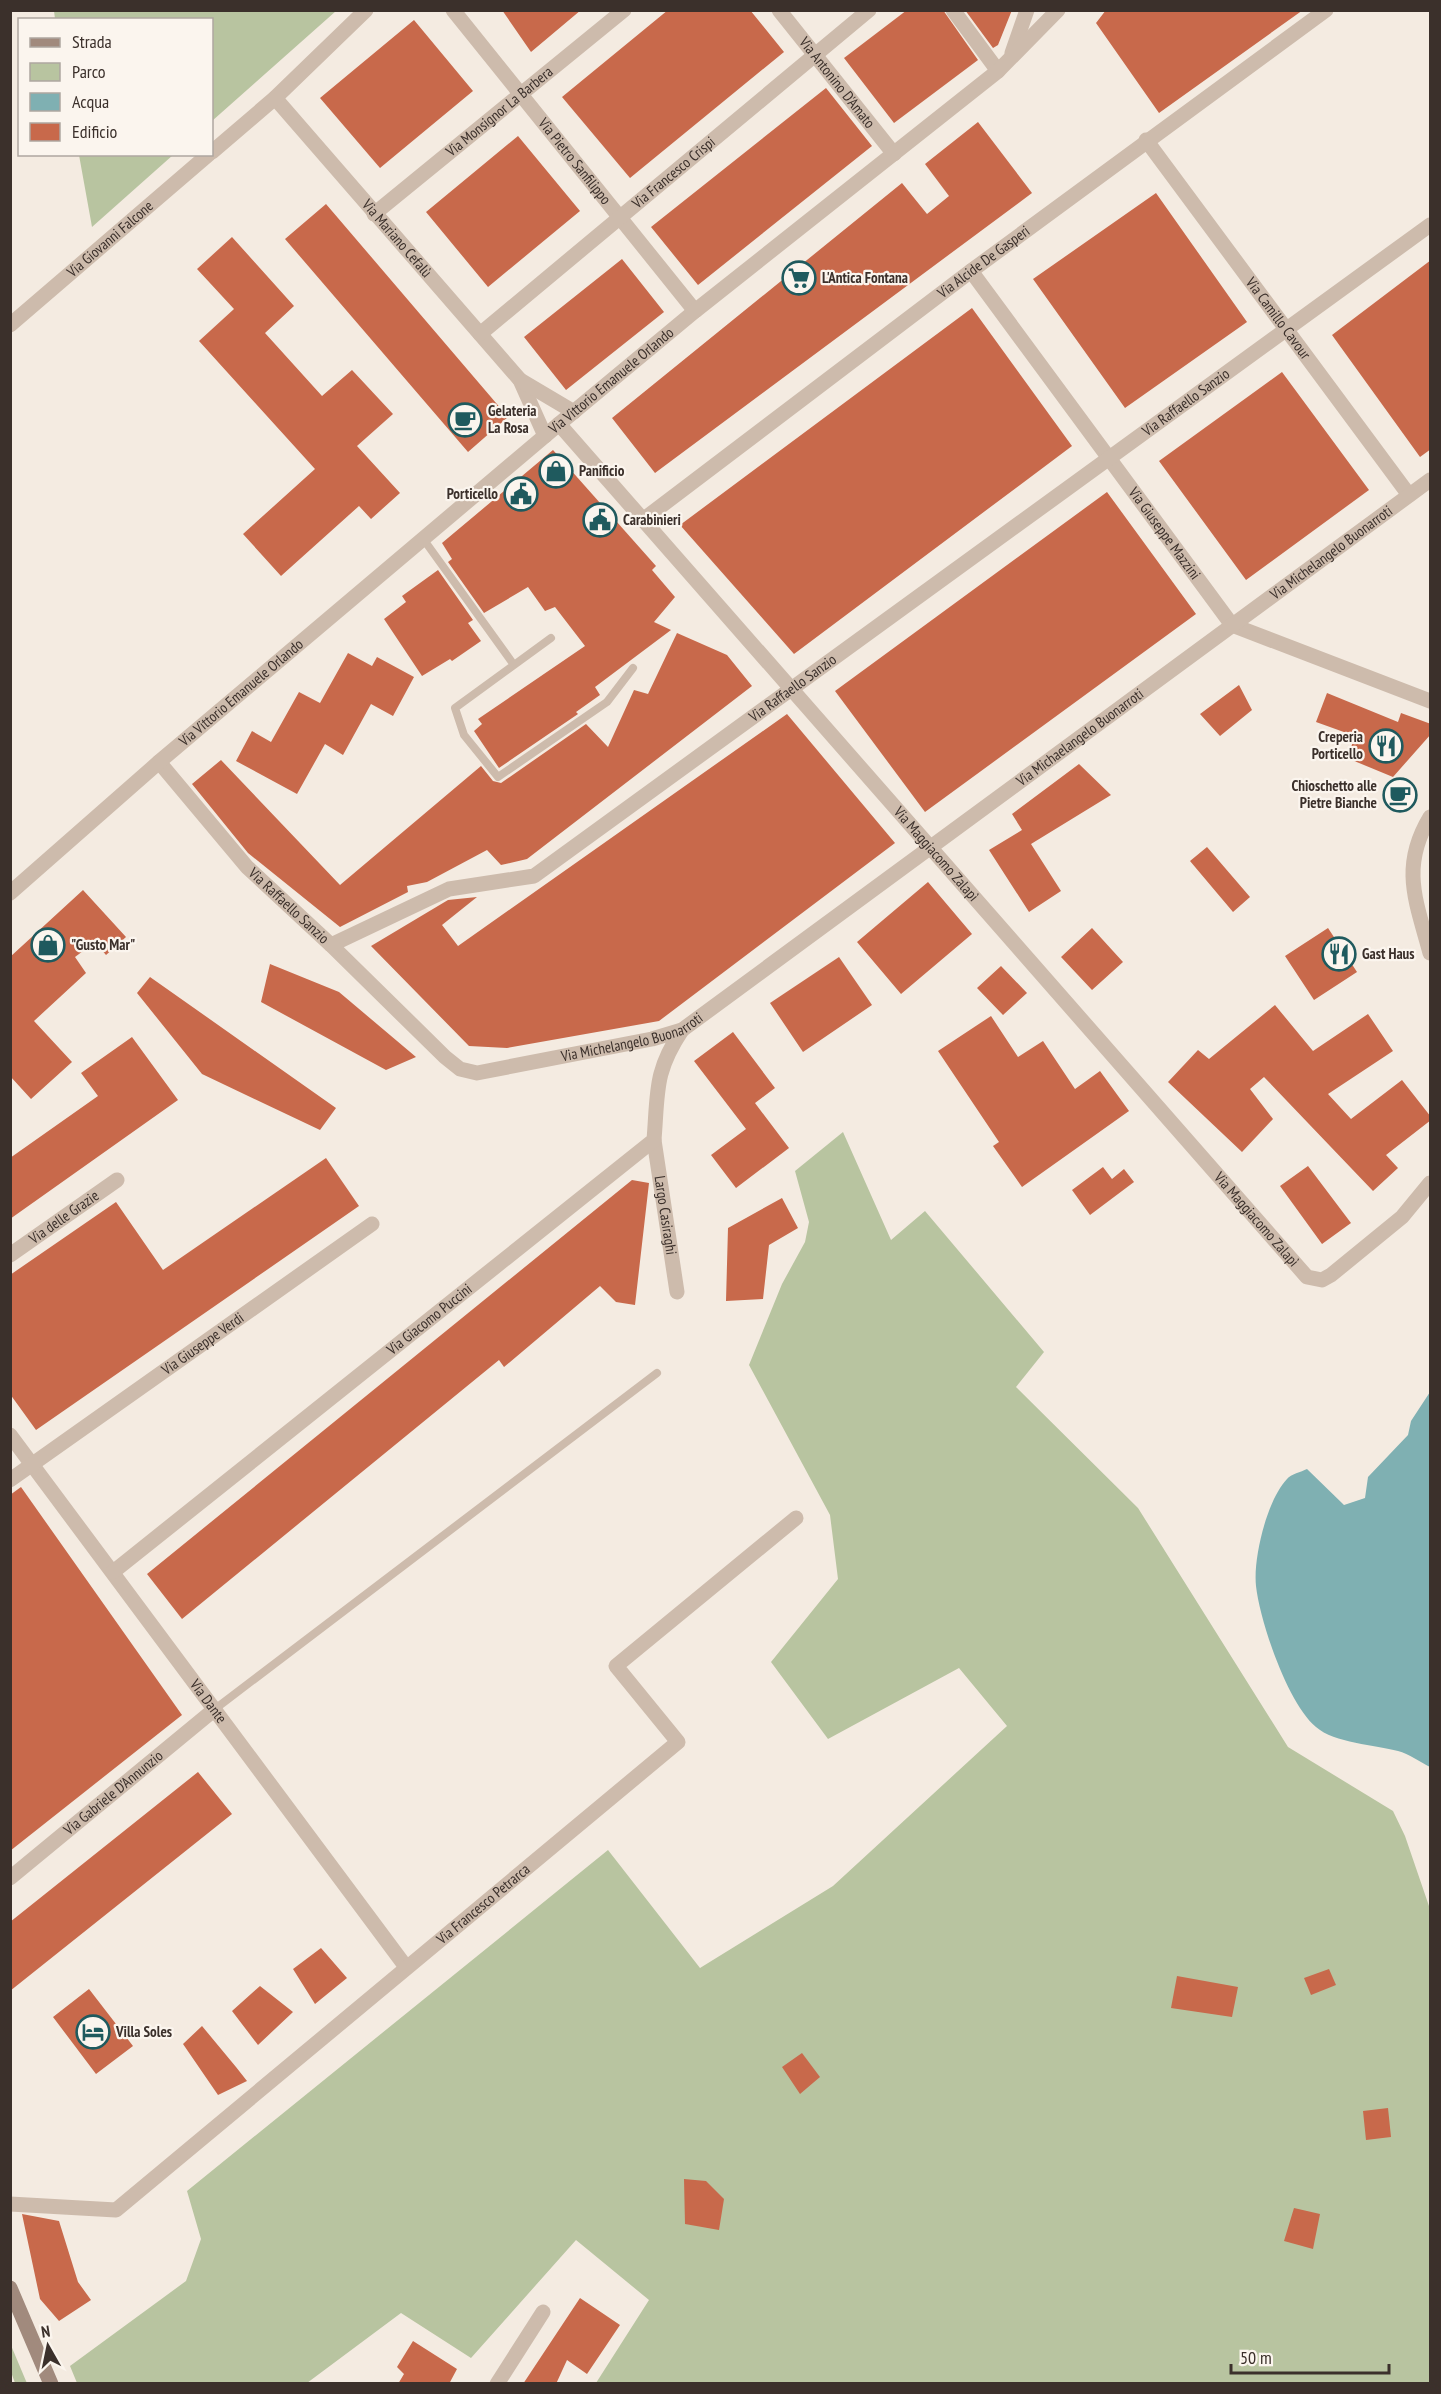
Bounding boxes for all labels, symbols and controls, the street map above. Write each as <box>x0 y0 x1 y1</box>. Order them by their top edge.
legend <box>18 18 213 156</box>
text: Strada <box>72 30 112 53</box>
street label: Via Antonino D'Amato <box>795 32 880 132</box>
text: Parco <box>72 60 106 83</box>
street label: Via Monsignor La Barbera <box>441 62 557 161</box>
text: Acqua <box>72 90 109 113</box>
street label: Via Pietro Sanfilippo <box>534 113 615 208</box>
text: Edificio <box>72 120 118 143</box>
street label: Via Francesco Crispi <box>627 132 719 213</box>
street label: Via Mariano Cefalù <box>358 194 436 281</box>
street label: Via Giovanni Falcone <box>62 196 157 282</box>
street label: Via Alcide De Gasperi <box>933 221 1033 303</box>
supermarket icon: L'Antica Fontana <box>781 260 817 296</box>
place label: L'Antica Fontana <box>822 268 908 287</box>
street label: Via Camillo Cavour <box>1241 272 1316 364</box>
street label: Via Vittorio Emanuele Orlando <box>544 323 677 438</box>
street label: Via Raffaello Sanzio <box>1137 364 1233 441</box>
place label: Gelateria La Rosa <box>488 401 537 437</box>
cafe icon: Gelateria La Rosa <box>447 402 483 438</box>
shop icon: Panificio <box>538 453 574 489</box>
place label: Panificio <box>579 461 625 480</box>
public building icon: Porticello <box>503 476 539 512</box>
street label: Via Giuseppe Mazzini <box>1124 482 1205 583</box>
place label: Porticello <box>447 484 498 503</box>
street label: Via Michelangelo Buonarroti <box>1265 501 1396 604</box>
public building icon: Carabinieri <box>582 502 618 538</box>
place label: Carabinieri <box>623 510 681 529</box>
street label: Via Vittorio Emanuele Orlando <box>174 634 307 751</box>
street label: Via Raffaello Sanzio <box>744 650 840 726</box>
street label: Via Michaelangelo Buonarroti <box>1011 684 1147 791</box>
place label: Creperia Porticello <box>1312 727 1363 763</box>
restaurant icon: Creperia Porticello <box>1368 728 1404 764</box>
place label: Chioschetto alle Pietre Bianche <box>1291 776 1377 812</box>
cafe icon: Chioschetto alle Pietre Bianche <box>1382 777 1418 813</box>
street label: Via Maggiacomo Zalapì <box>889 802 983 905</box>
street label: Via Raffaello Sanzio <box>244 863 333 948</box>
shop icon: "Gusto Mar" <box>30 927 66 963</box>
place label: "Gusto Mar" <box>71 935 135 954</box>
restaurant icon: Gast Haus <box>1321 936 1357 972</box>
place label: Gast Haus <box>1362 944 1415 963</box>
street label: Via Michelangelo Buonarroti <box>558 1008 706 1066</box>
street label: Via Maggiacomo Zalapì <box>1210 1167 1304 1270</box>
street label: Largo Casiraghi <box>650 1174 681 1256</box>
street label: Via delle Grazie <box>24 1186 102 1248</box>
street label: Via Giacomo Puccini <box>382 1279 476 1359</box>
street label: Via Giuseppe Verdi <box>157 1308 247 1379</box>
street label: Via Dante <box>185 1674 231 1727</box>
street label: Via Gabriele D'Annunzio <box>59 1746 167 1839</box>
street label: Via Francesco Petrarca <box>432 1859 533 1949</box>
hotel icon: Villa Soles <box>75 2014 111 2050</box>
place label: Villa Soles <box>115 2022 172 2041</box>
north arrow <box>18 2316 78 2376</box>
text: N <box>40 2321 51 2342</box>
scale bar <box>1231 2337 1388 2375</box>
text: 50 m <box>1240 2346 1272 2369</box>

